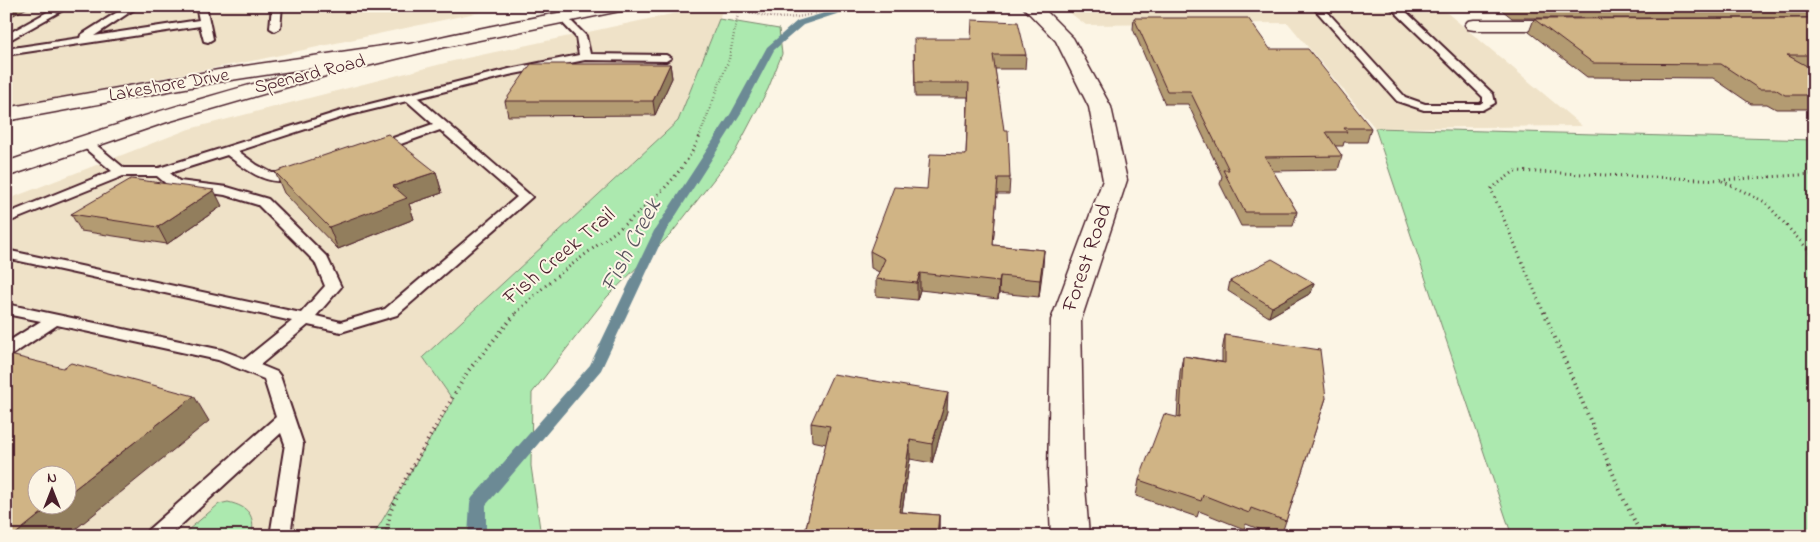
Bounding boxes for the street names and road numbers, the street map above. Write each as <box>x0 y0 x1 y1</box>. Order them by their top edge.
street label: Spenard Road <box>252 48 369 102</box>
street label: Lakeshore Drive <box>107 62 232 110</box>
street label: Fish Creek Trail <box>496 200 623 314</box>
street label: Forest Road <box>1054 200 1121 317</box>

